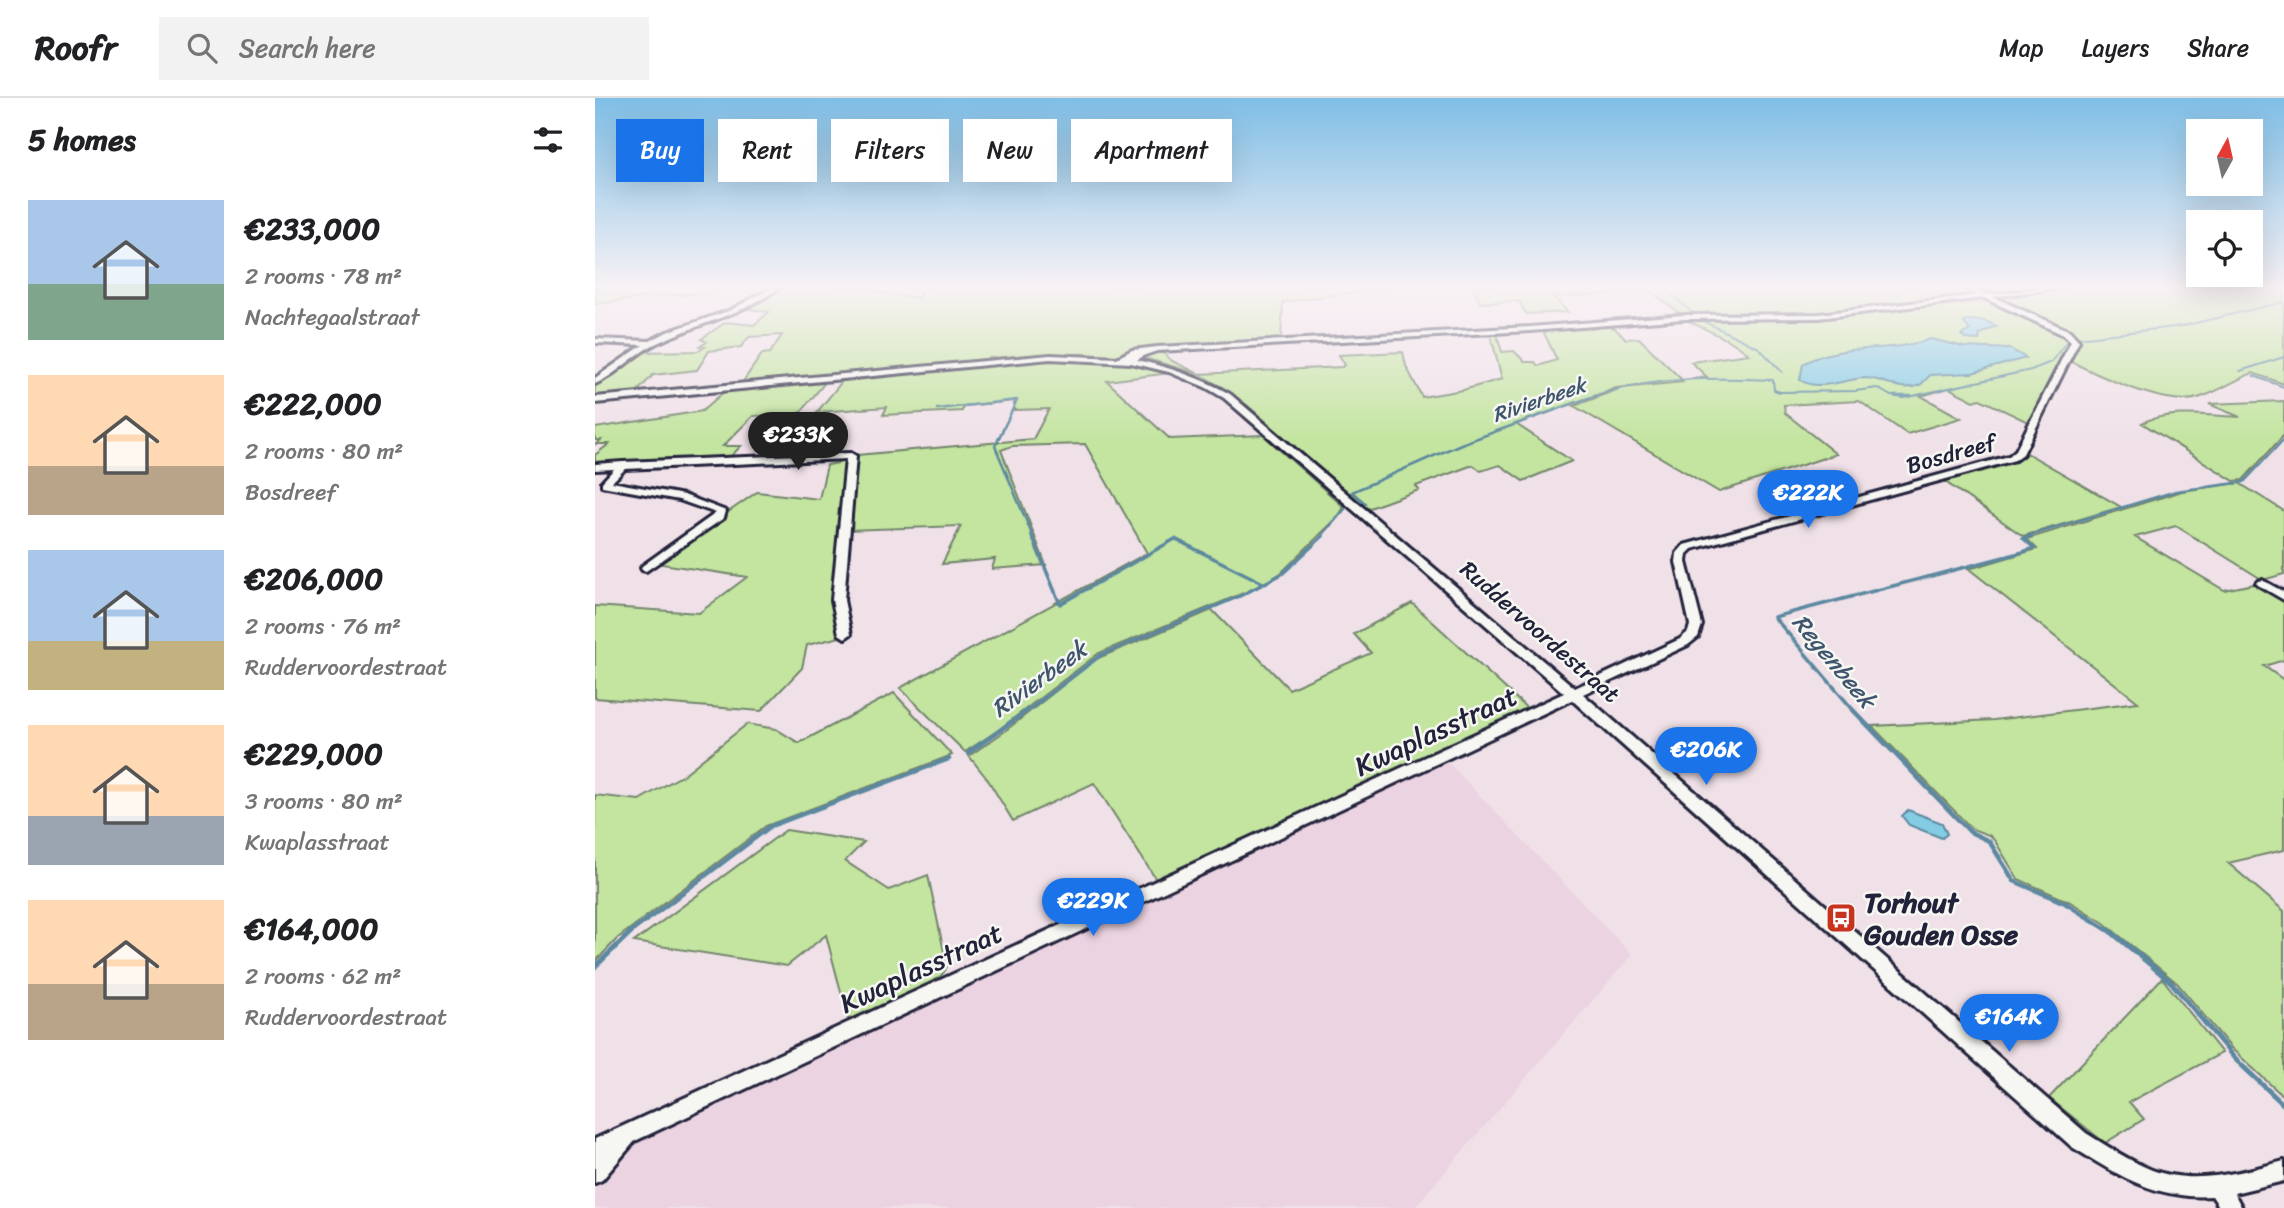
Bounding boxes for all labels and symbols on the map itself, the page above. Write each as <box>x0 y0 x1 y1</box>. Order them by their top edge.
north arrow <box>2186 119 2263 196</box>
water label: Rivierbeek <box>1487 365 1594 434</box>
pin: €233K <box>749 412 847 472</box>
street label: Bosdreef <box>1901 421 2003 486</box>
pin: €222K <box>1759 470 1857 530</box>
street label: Ruddervoordestraat <box>1450 550 1630 714</box>
water label: Regenbeek <box>1781 604 1889 721</box>
water label: Rivierbeek <box>982 628 1099 729</box>
street label: Kwaplasstraat <box>1346 672 1526 790</box>
pin: €206K <box>1657 728 1755 787</box>
pin: €229K <box>1044 878 1142 938</box>
place label: Torhout Gouden Osse <box>1864 878 2019 959</box>
bus stop icon: Torhout Gouden Osse <box>1824 901 1858 935</box>
street label: Kwaplasstraat <box>831 909 1011 1027</box>
pin: €164K <box>1960 995 2058 1054</box>

